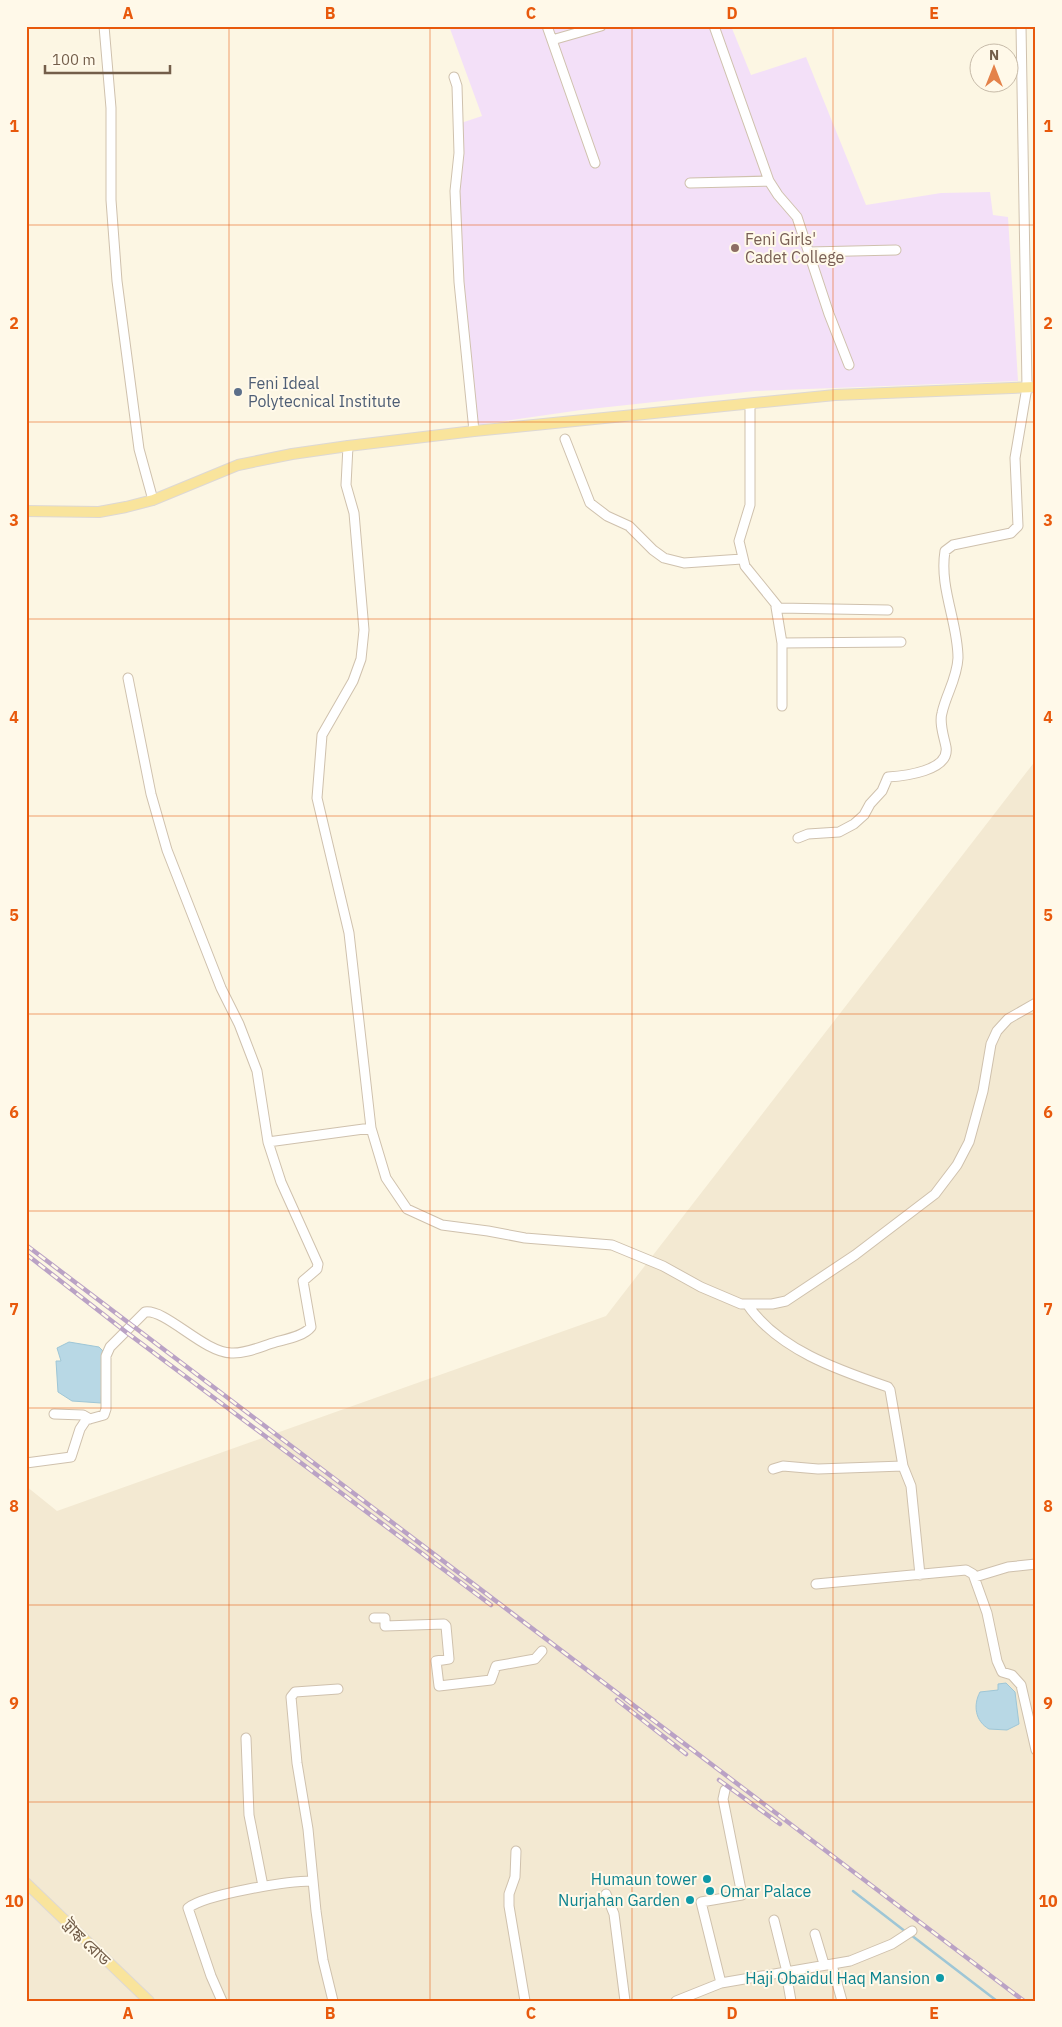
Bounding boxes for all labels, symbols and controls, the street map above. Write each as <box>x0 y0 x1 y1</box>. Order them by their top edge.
text: A <box>123 3 134 23</box>
text: B <box>325 3 336 23</box>
text: C <box>526 3 536 23</box>
text: D <box>726 3 738 23</box>
text: E <box>929 3 939 23</box>
scale bar <box>45 42 170 74</box>
north arrow <box>970 42 1020 92</box>
text: N <box>989 46 999 64</box>
text: 100 m <box>52 50 96 69</box>
text: 1 <box>9 116 19 136</box>
text: 1 <box>1043 116 1053 136</box>
place label: Feni Girls' Cadet College <box>745 229 845 267</box>
marker: Feni Girls' Cadet College <box>729 242 741 254</box>
text: 2 <box>9 313 19 333</box>
text: 2 <box>1043 313 1053 333</box>
place label: Feni Ideal Polytecnical Institute <box>248 373 401 411</box>
marker: Feni Ideal Polytecnical Institute <box>232 386 244 398</box>
text: 3 <box>9 510 19 530</box>
text: 3 <box>1043 510 1053 530</box>
text: 4 <box>9 707 19 727</box>
text: 4 <box>1043 707 1053 727</box>
text: 5 <box>9 905 19 925</box>
text: 5 <box>1043 905 1053 925</box>
text: 6 <box>9 1102 19 1122</box>
text: 6 <box>1043 1102 1053 1122</box>
text: 7 <box>9 1299 19 1319</box>
text: 7 <box>1043 1299 1053 1319</box>
text: 8 <box>9 1496 19 1516</box>
text: 8 <box>1043 1496 1053 1516</box>
text: 9 <box>9 1693 19 1713</box>
text: 9 <box>1043 1693 1053 1713</box>
place label: Humaun tower <box>591 1869 697 1889</box>
marker: Humaun tower <box>701 1873 713 1885</box>
place label: Omar Palace <box>720 1881 811 1901</box>
marker: Omar Palace <box>704 1885 716 1897</box>
place label: Nurjahan Garden <box>558 1890 680 1910</box>
text: 10 <box>4 1891 24 1911</box>
text: 10 <box>1038 1891 1058 1911</box>
marker: Nurjahan Garden <box>684 1894 696 1906</box>
street label: ট্রাঙ্ক রোড <box>58 1914 116 1970</box>
place label: Haji Obaidul Haq Mansion <box>745 1968 930 1988</box>
marker: Haji Obaidul Haq Mansion <box>934 1972 946 1984</box>
text: A <box>123 2003 134 2023</box>
text: B <box>325 2003 336 2023</box>
text: C <box>526 2003 536 2023</box>
text: D <box>726 2003 738 2023</box>
text: E <box>929 2003 939 2023</box>

